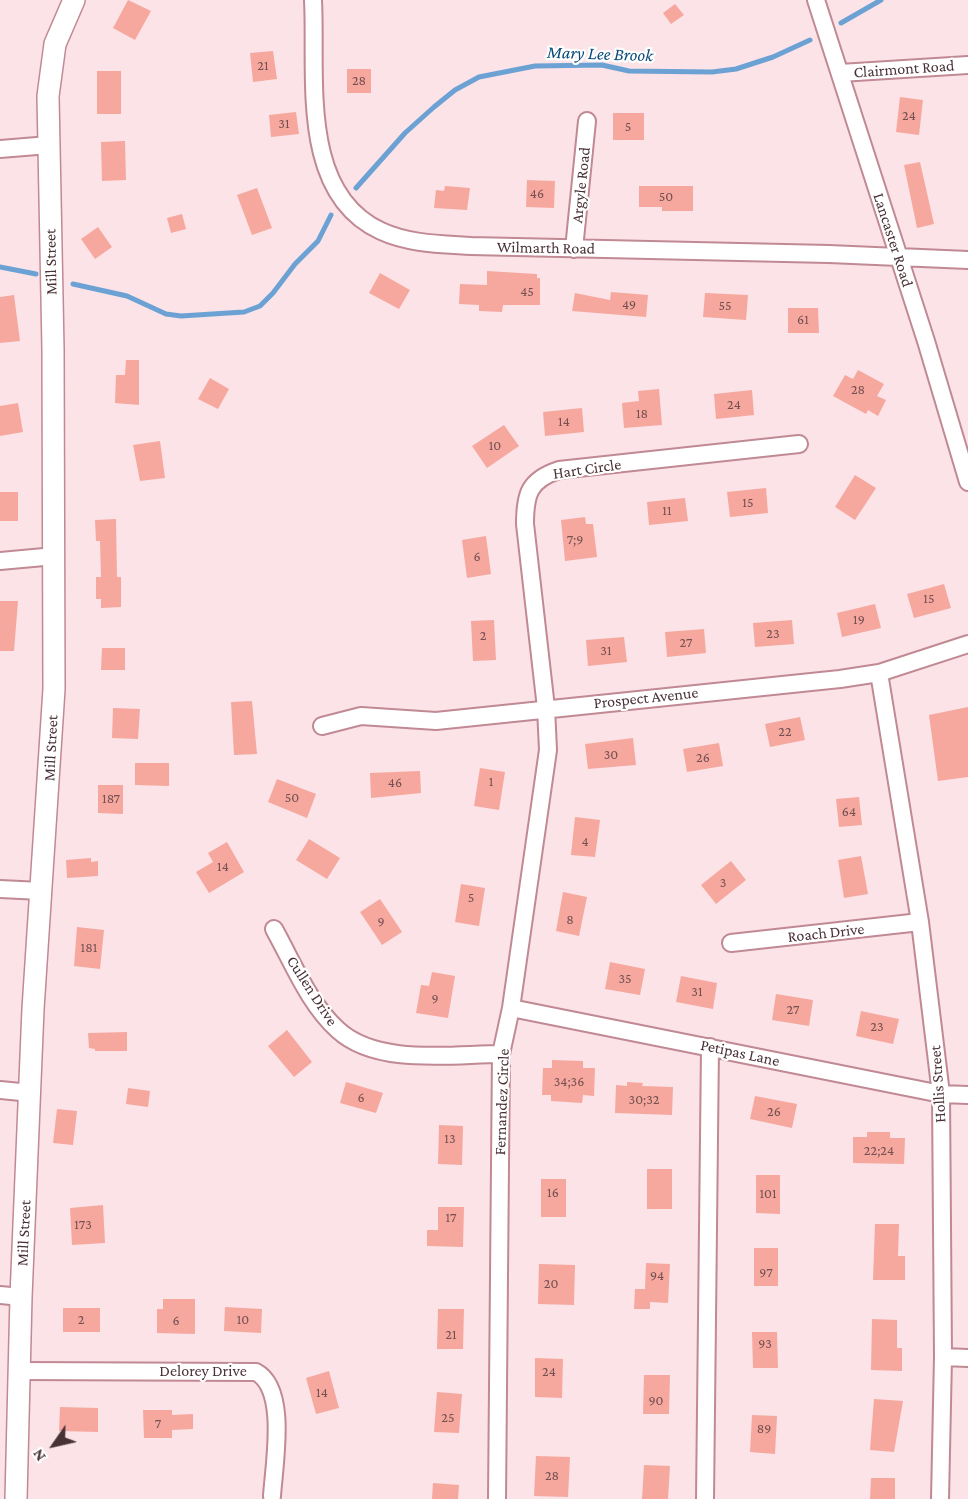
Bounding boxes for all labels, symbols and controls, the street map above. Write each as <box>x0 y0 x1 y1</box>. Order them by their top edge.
water label: Mary Lee Brook <box>547 41 653 67</box>
street label: Clairmont Road <box>853 56 955 82</box>
house number: 21 <box>257 58 269 74</box>
house number: 28 <box>352 73 366 89</box>
house number: 24 <box>902 108 916 124</box>
house number: 31 <box>278 116 290 132</box>
house number: 5 <box>625 119 631 135</box>
street label: Argyle Road <box>567 146 595 224</box>
house number: 46 <box>530 186 544 202</box>
house number: 50 <box>659 189 673 205</box>
street label: Lancaster Road <box>869 191 917 289</box>
street label: Mill Street <box>41 229 61 295</box>
street label: Wilmarth Road <box>497 238 595 258</box>
house number: 45 <box>520 284 534 300</box>
house number: 49 <box>622 297 636 313</box>
house number: 55 <box>718 298 732 314</box>
house number: 61 <box>797 312 809 328</box>
house number: 28 <box>851 382 865 398</box>
house number: 24 <box>727 397 741 413</box>
house number: 18 <box>636 406 648 422</box>
house number: 14 <box>558 414 570 430</box>
house number: 10 <box>489 438 501 454</box>
street label: Hart Circle <box>552 455 622 483</box>
house number: 15 <box>742 495 754 511</box>
house number: 11 <box>662 503 672 519</box>
house number: 7;9 <box>567 532 583 548</box>
house number: 6 <box>473 549 481 565</box>
house number: 15 <box>923 591 935 607</box>
house number: 19 <box>853 612 865 628</box>
house number: 23 <box>766 626 780 642</box>
house number: 2 <box>480 628 486 644</box>
house number: 27 <box>680 635 692 651</box>
house number: 31 <box>600 643 612 659</box>
street label: Prospect Avenue <box>593 683 699 713</box>
street label: Mill Street <box>40 714 62 782</box>
house number: 22 <box>778 724 792 740</box>
house number: 30 <box>604 747 618 763</box>
house number: 26 <box>696 750 710 766</box>
house number: 1 <box>489 774 493 790</box>
house number: 46 <box>388 775 402 791</box>
house number: 50 <box>285 790 299 806</box>
house number: 187 <box>102 791 120 807</box>
house number: 64 <box>842 804 856 820</box>
house number: 4 <box>581 834 589 850</box>
house number: 14 <box>217 859 229 875</box>
house number: 3 <box>720 875 726 891</box>
house number: 5 <box>468 890 474 906</box>
house number: 8 <box>566 912 574 928</box>
house number: 9 <box>377 914 385 930</box>
street label: Roach Drive <box>787 919 865 947</box>
house number: 181 <box>81 940 97 956</box>
street label: Cullen Drive <box>282 952 342 1030</box>
house number: 35 <box>618 971 632 987</box>
house number: 31 <box>691 984 703 1000</box>
house number: 9 <box>431 991 439 1007</box>
house number: 27 <box>787 1002 799 1018</box>
house number: 23 <box>870 1019 884 1035</box>
street label: Petipas Lane <box>699 1035 781 1071</box>
street label: Hollis Street <box>926 1045 950 1123</box>
street label: Fernandez Circle <box>491 1048 513 1156</box>
house number: 34;36 <box>554 1074 584 1090</box>
house number: 6 <box>357 1090 365 1106</box>
house number: 30;32 <box>628 1092 660 1108</box>
house number: 26 <box>767 1104 781 1120</box>
house number: 13 <box>444 1131 456 1147</box>
house number: 22;24 <box>864 1143 894 1159</box>
house number: 16 <box>547 1185 559 1201</box>
house number: 101 <box>759 1186 777 1202</box>
street label: Mill Street <box>13 1199 35 1267</box>
house number: 17 <box>445 1210 457 1226</box>
house number: 173 <box>74 1217 92 1233</box>
house number: 97 <box>759 1265 773 1281</box>
house number: 94 <box>650 1268 664 1284</box>
house number: 20 <box>544 1276 558 1292</box>
house number: 2 <box>78 1312 84 1328</box>
house number: 10 <box>237 1312 249 1328</box>
house number: 6 <box>172 1313 180 1329</box>
house number: 21 <box>445 1327 457 1343</box>
house number: 93 <box>758 1336 772 1352</box>
street label: Delorey Drive <box>159 1361 247 1381</box>
house number: 24 <box>542 1364 556 1380</box>
house number: 14 <box>316 1385 328 1401</box>
house number: 90 <box>648 1393 664 1409</box>
house number: 25 <box>441 1410 455 1426</box>
north arrow <box>24 1415 84 1475</box>
house number: 7 <box>155 1416 161 1432</box>
house number: 89 <box>757 1421 771 1437</box>
text: N <box>29 1446 49 1465</box>
house number: 28 <box>545 1468 559 1484</box>

